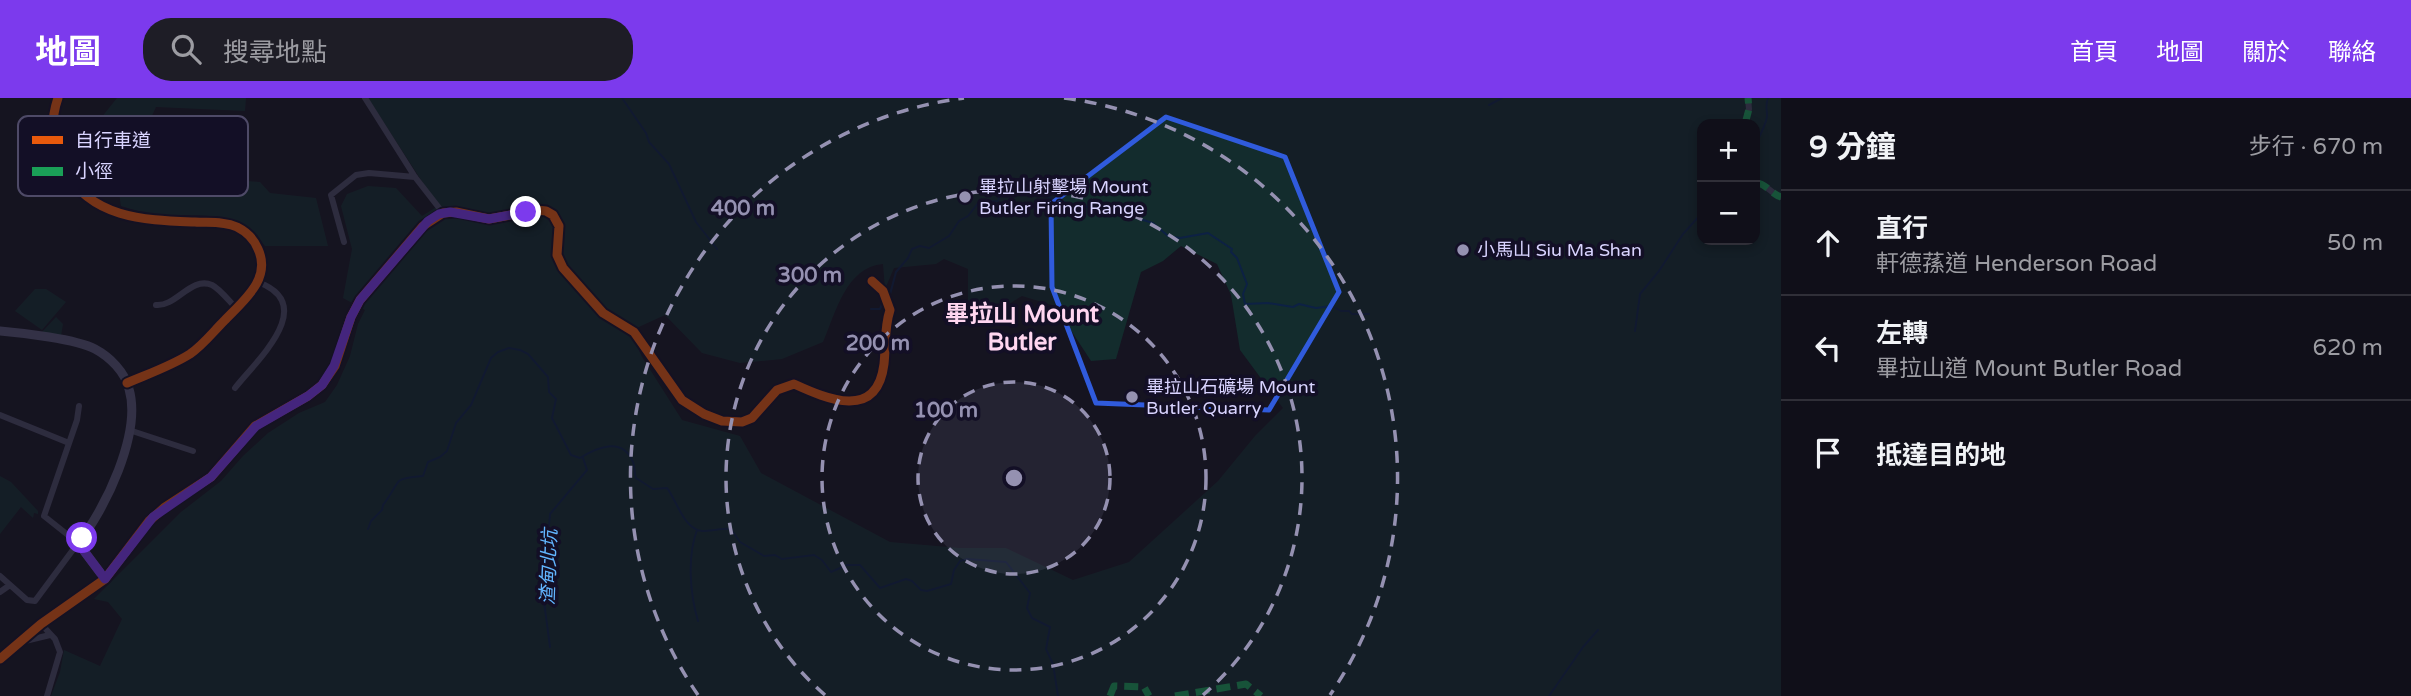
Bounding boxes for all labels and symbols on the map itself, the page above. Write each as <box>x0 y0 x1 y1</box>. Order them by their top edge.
legend <box>18 116 248 196</box>
text: 自行車道 <box>75 130 151 152</box>
text: 小徑 <box>75 161 113 183</box>
place label: 畢拉山射擊場 Mount Butler Firing Range <box>979 176 1148 219</box>
marker: 畢拉山射擊場 Mount Butler Firing Range <box>957 189 973 205</box>
route end <box>510 196 541 227</box>
text: 400 m <box>711 196 775 221</box>
place label: 小馬山 Siu Ma Shan <box>1477 239 1642 261</box>
marker: 小馬山 Siu Ma Shan <box>1455 242 1471 258</box>
text: 300 m <box>778 263 842 288</box>
district label: 畢拉山 Mount Butler <box>945 300 1100 357</box>
text: 200 m <box>846 331 910 356</box>
place label: 畢拉山石礦場 Mount Butler Quarry <box>1146 376 1315 419</box>
marker: 畢拉山石礦場 Mount Butler Quarry <box>1124 389 1140 405</box>
text: 100 m <box>914 398 978 423</box>
centre of rings <box>1002 466 1026 490</box>
route start <box>66 522 97 553</box>
water label: 渣甸北坑 <box>537 526 561 605</box>

